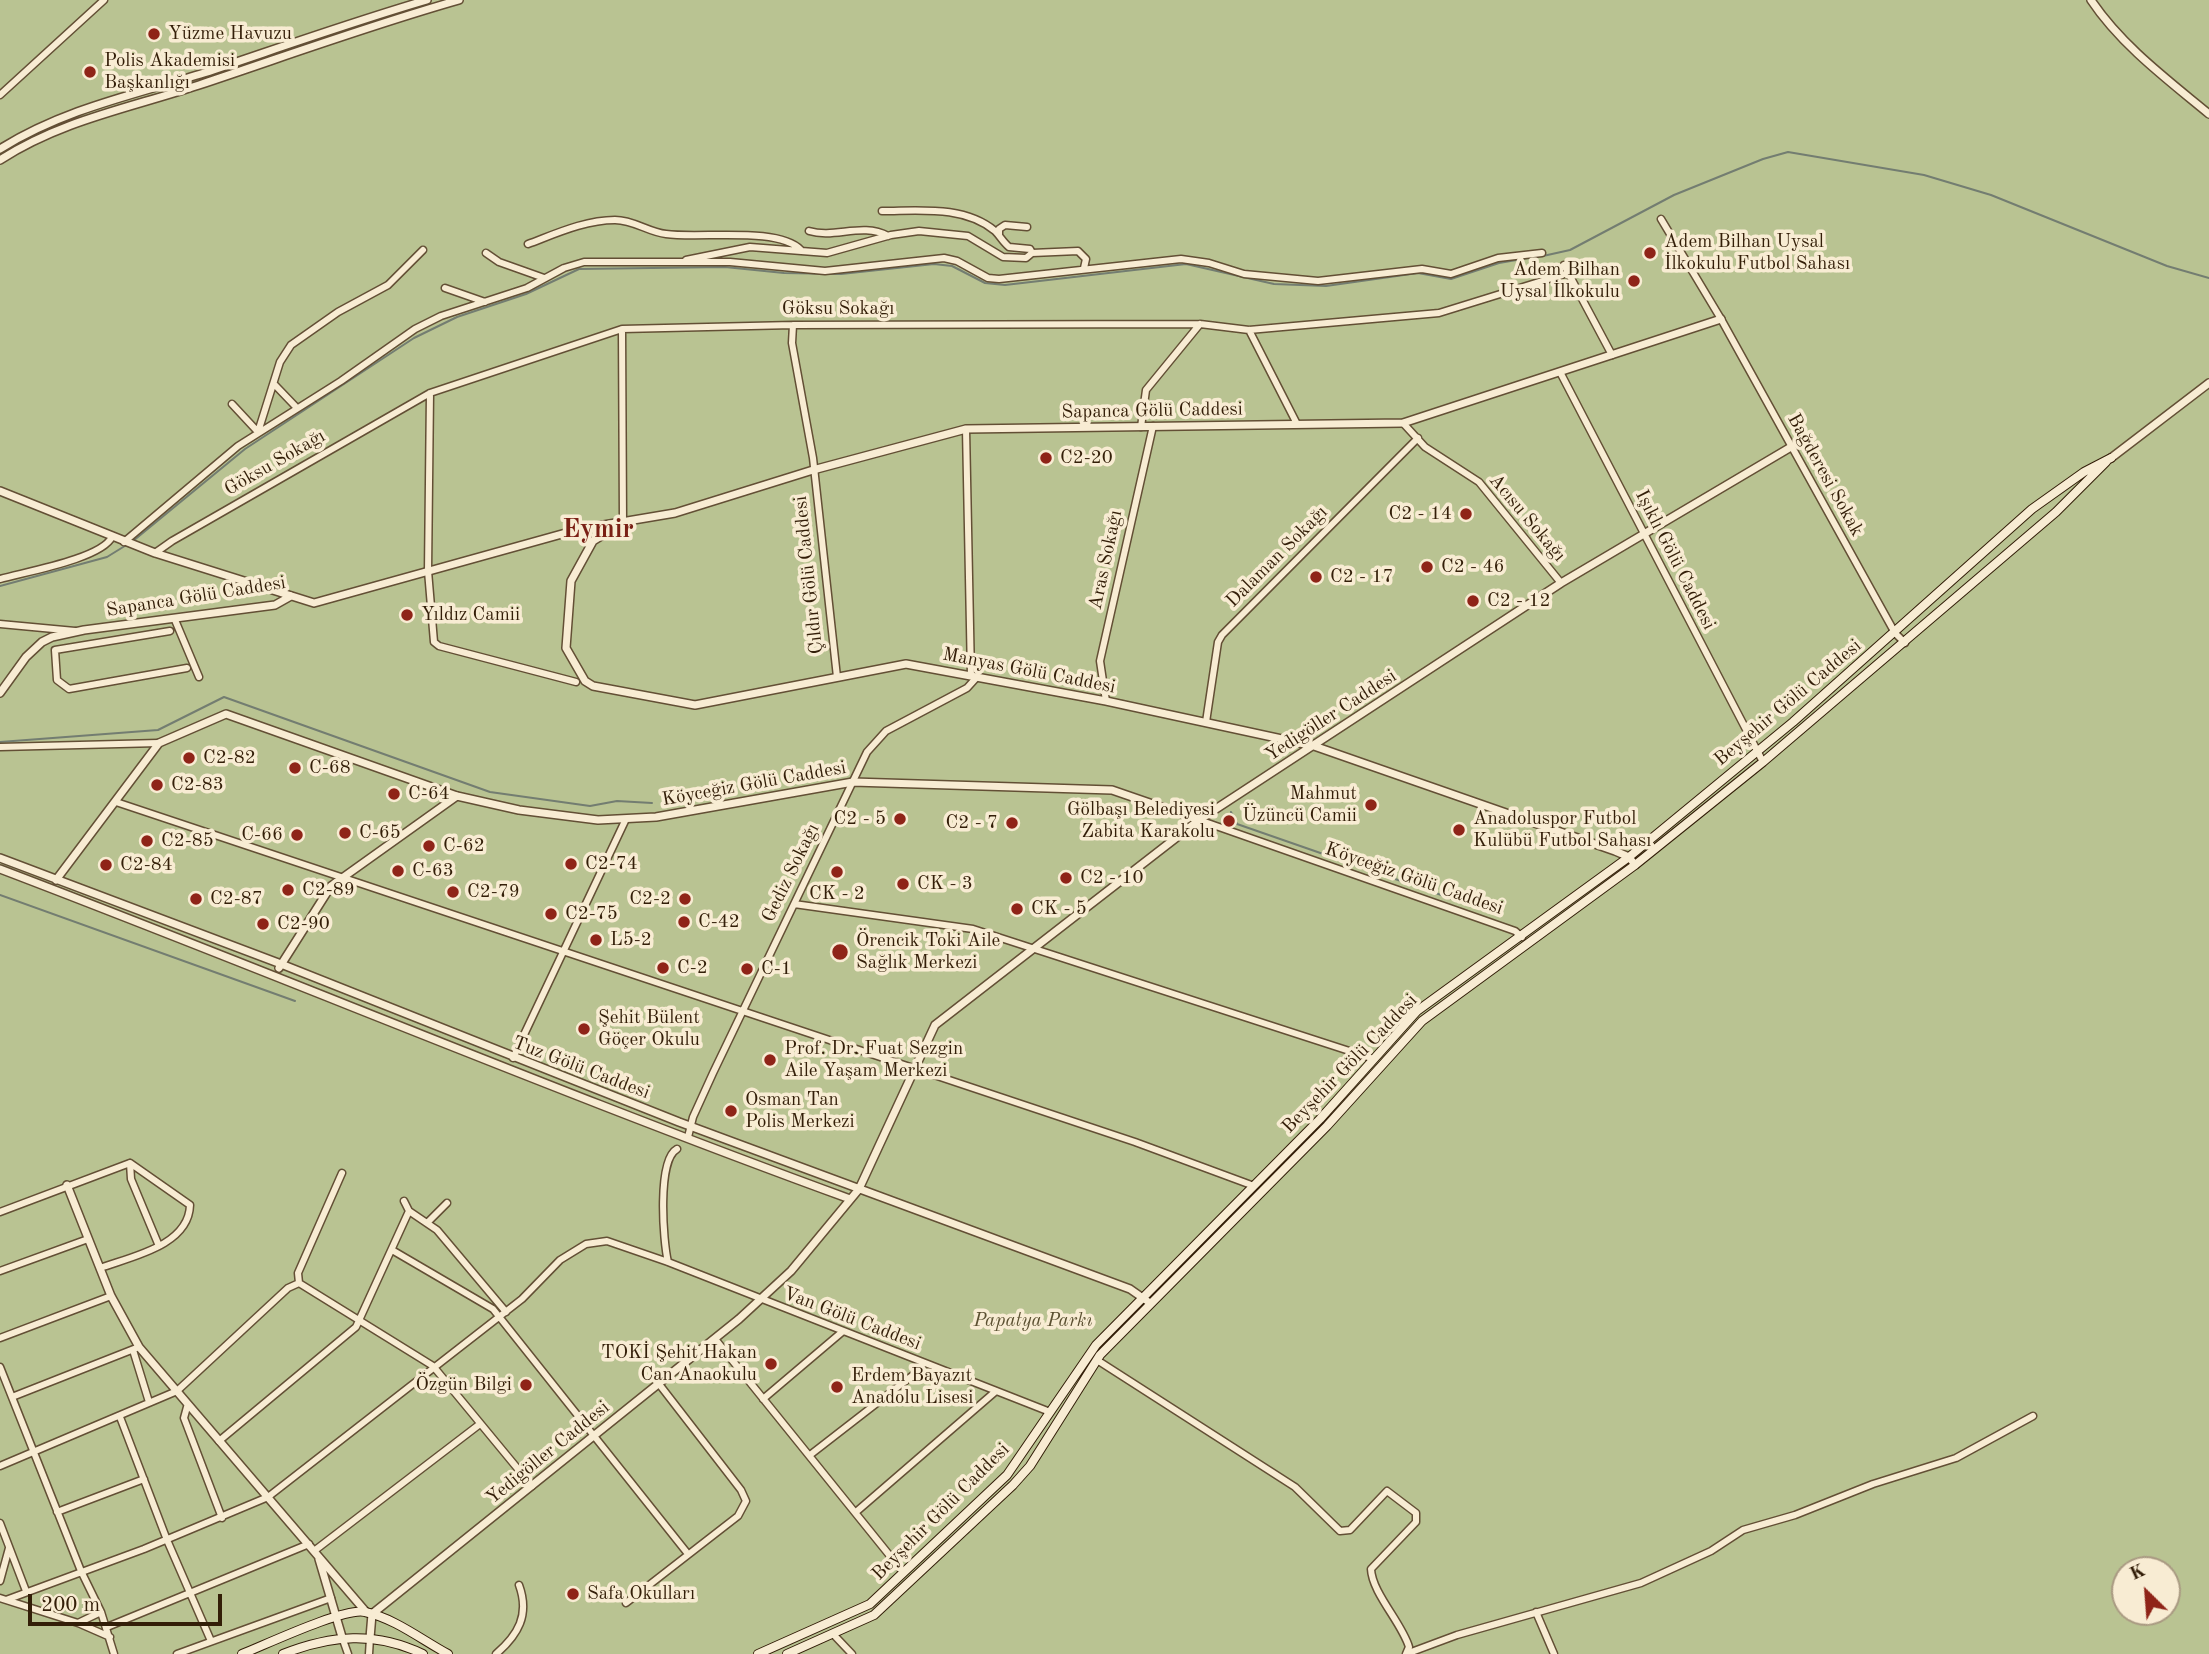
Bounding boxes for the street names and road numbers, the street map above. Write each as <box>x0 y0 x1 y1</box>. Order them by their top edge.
street label: Göksu Sokağı <box>782 298 894 320</box>
street label: Sapanca Gölü Caddesi <box>1061 398 1243 424</box>
street label: Bağderesi Sokak <box>1782 410 1868 540</box>
street label: Göksu Sokağı <box>221 425 329 501</box>
street label: Acısu Sokağı <box>1484 469 1570 567</box>
street label: Işıklı Gölü Caddesi <box>1630 486 1720 634</box>
street label: Çıldır Gölü Caddesi <box>789 495 829 655</box>
street label: Dalaman Sokağı <box>1221 501 1333 613</box>
street label: Aras Sokağı <box>1084 508 1128 612</box>
street label: Sapanca Gölü Caddesi <box>105 572 287 622</box>
street label: Beyşehir Gölü Caddesi <box>1710 635 1866 771</box>
street label: Manyas Gölü Caddesi <box>941 643 1117 699</box>
street label: Yedigöller Caddesi <box>1261 665 1401 767</box>
street label: Köyceğiz Gölü Caddesi <box>660 757 848 811</box>
street label: Gediz Sokağı <box>757 820 825 926</box>
street label: Köyceğiz Gölü Caddesi <box>1322 838 1506 920</box>
street label: Beyşehir Gölü Caddesi <box>1277 989 1423 1139</box>
street label: Tuz Gölü Caddesi <box>509 1031 653 1105</box>
street label: Van Gölü Caddesi <box>780 1282 924 1356</box>
street label: Yedigöller Caddesi <box>482 1396 614 1510</box>
street label: Beyşehir Gölü Caddesi <box>867 1438 1015 1586</box>

